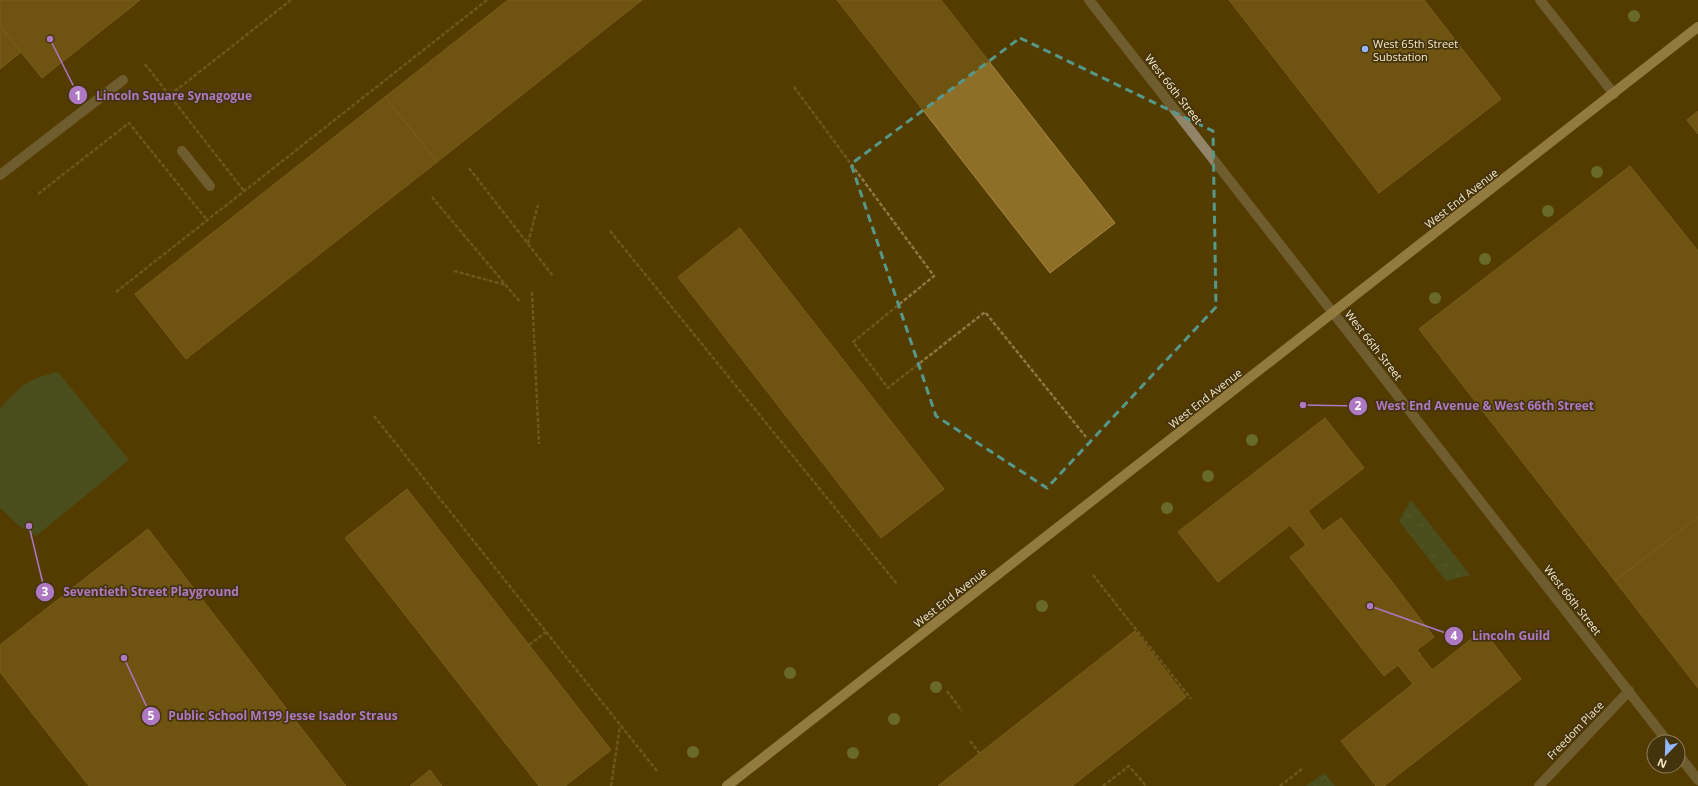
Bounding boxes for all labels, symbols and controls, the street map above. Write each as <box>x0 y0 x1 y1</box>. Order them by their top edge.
place label: West 65th Street Substation <box>1373 36 1458 64</box>
marker: West 65th Street Substation <box>1360 44 1370 54</box>
street label: West 66th Street <box>1142 51 1206 127</box>
callout: Lincoln Square Synagogue <box>68 83 260 107</box>
text: 1 <box>75 87 81 104</box>
text: Lincoln Square Synagogue <box>96 87 252 104</box>
street label: West End Avenue <box>1421 165 1501 231</box>
street label: West 66th Street <box>1342 307 1406 383</box>
street label: West End Avenue <box>1165 365 1245 431</box>
callout: West End Avenue & West 66th Street <box>1348 394 1602 418</box>
text: 2 <box>1355 397 1362 414</box>
text: West End Avenue & West 66th Street <box>1376 397 1594 414</box>
street label: West 66th Street <box>1541 562 1605 638</box>
street label: West End Avenue <box>910 564 990 630</box>
callout: Seventieth Street Playground <box>35 580 247 604</box>
text: 3 <box>42 583 49 600</box>
text: Seventieth Street Playground <box>63 583 239 600</box>
callout: Lincoln Guild <box>1444 624 1558 648</box>
text: 4 <box>1451 627 1458 644</box>
text: Lincoln Guild <box>1472 627 1550 644</box>
street label: Freedom Place <box>1543 698 1607 762</box>
callout: Public School M199 Jesse Isador Straus <box>141 704 406 728</box>
text: 5 <box>148 707 155 724</box>
text: Public School M199 Jesse Isador Straus <box>168 707 398 724</box>
north arrow <box>1646 734 1686 774</box>
text: N <box>1655 755 1669 772</box>

